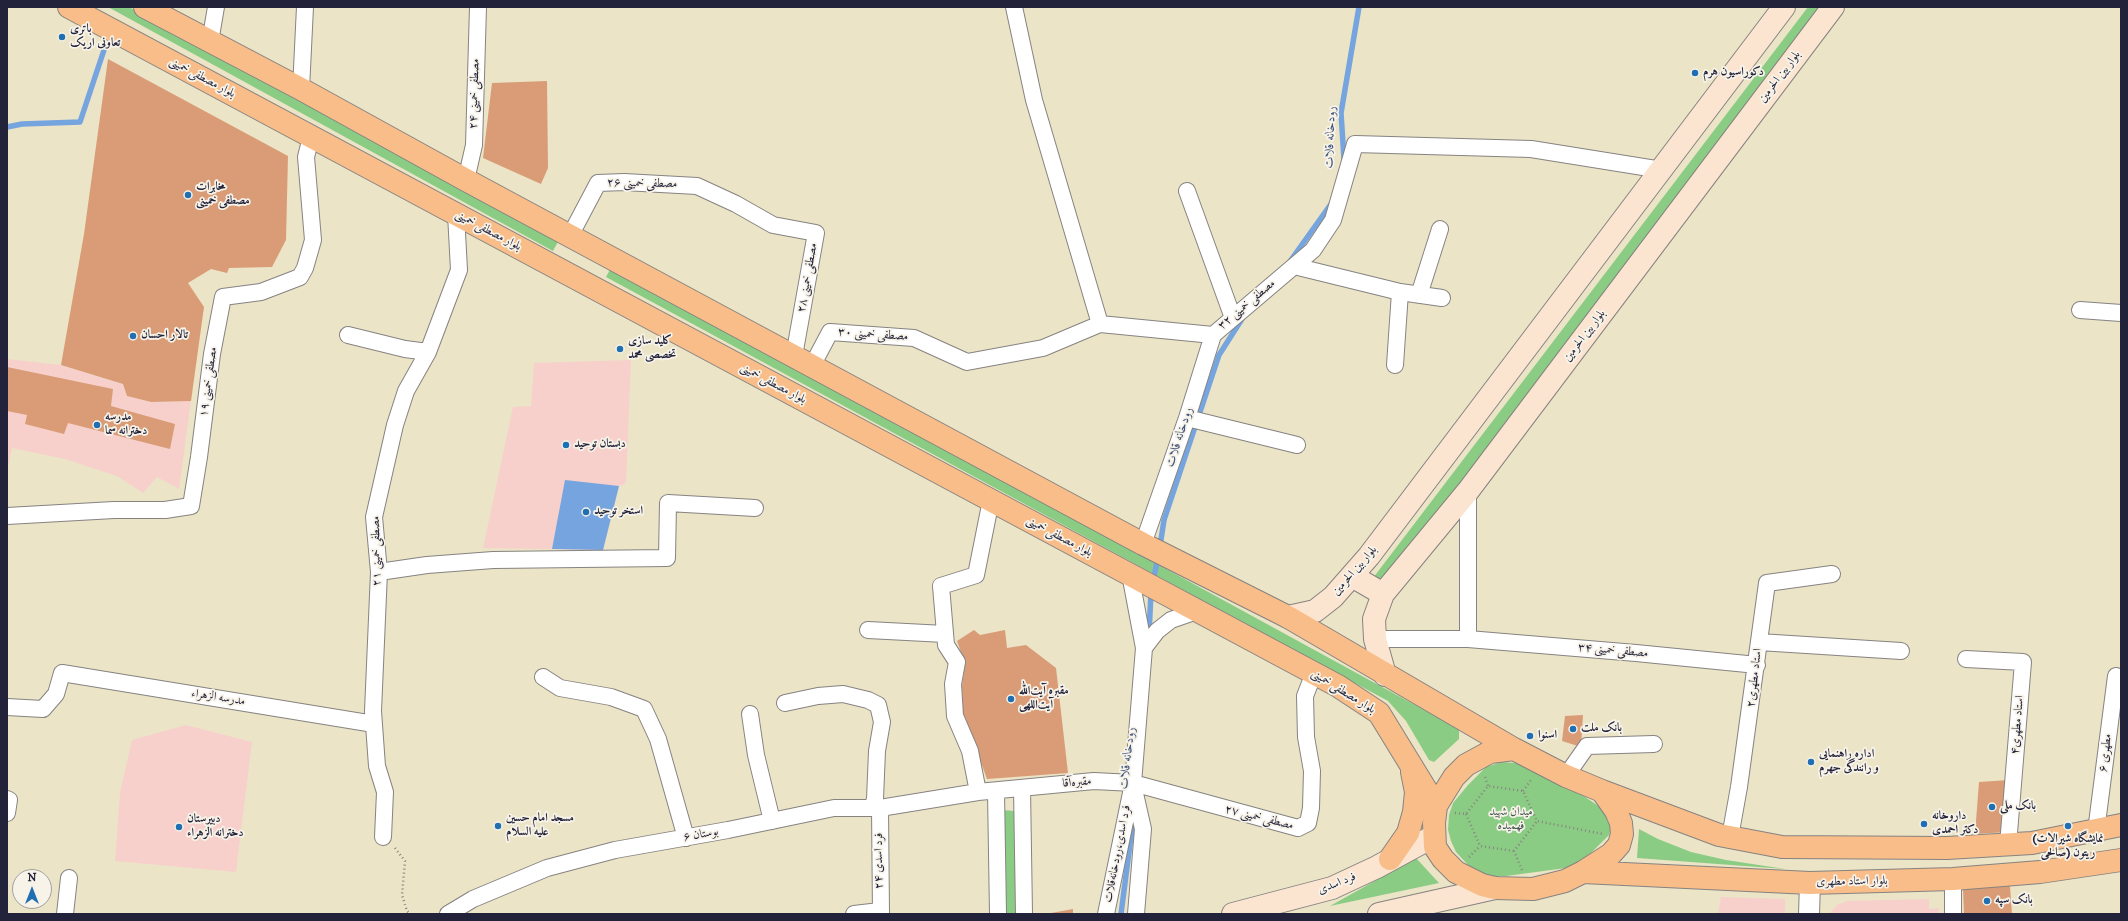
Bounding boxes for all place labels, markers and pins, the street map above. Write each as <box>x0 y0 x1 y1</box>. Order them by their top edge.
place label: باتری تعاونی اریک <box>70 23 120 51</box>
marker: باتری تعاونی اریک <box>57 32 67 42</box>
place label: دکوراسیون هرم <box>1703 66 1764 80</box>
marker: دکوراسیون هرم <box>1690 68 1700 78</box>
place label: مخابرات مصطفی خمینی <box>196 181 250 209</box>
marker: مخابرات مصطفی خمینی <box>183 190 193 200</box>
place label: تالار احسان <box>141 329 188 343</box>
marker: تالار احسان <box>128 331 138 341</box>
place label: کلید سازی تخصصی محمد <box>628 335 676 363</box>
marker: کلید سازی تخصصی محمد <box>615 344 625 354</box>
place label: مدرسه دخترانه سما <box>105 411 147 439</box>
marker: مدرسه دخترانه سما <box>92 420 102 430</box>
place label: دبستان توحید <box>574 438 626 452</box>
marker: دبستان توحید <box>561 440 571 450</box>
place label: استخر توحید <box>594 505 643 519</box>
marker: استخر توحید <box>581 507 591 517</box>
place label: مقبره آیت‌الله آیت‌اللهی <box>1019 685 1069 713</box>
marker: مقبره آیت‌الله آیت‌اللهی <box>1006 694 1016 704</box>
place label: بانک ملت <box>1581 722 1622 736</box>
marker: بانک ملت <box>1568 724 1578 734</box>
place label: اسنوا <box>1538 729 1557 743</box>
marker: اسنوا <box>1525 731 1535 741</box>
place label: اداره راهنمایی و رانندگی جهرم <box>1819 748 1879 776</box>
marker: اداره راهنمایی و رانندگی جهرم <box>1806 757 1816 767</box>
place label: بانک ملی <box>2000 800 2036 814</box>
marker: بانک ملی <box>1987 802 1997 812</box>
place label: داروخانه دکتر احمدی <box>1932 810 1978 838</box>
place label: مسجد امام حسین علیه السلام <box>506 812 574 840</box>
place label: دبیرستان دخترانه الزهراء <box>187 813 244 841</box>
marker: داروخانه دکتر احمدی <box>1919 819 1929 829</box>
marker: مسجد امام حسین علیه السلام <box>493 821 503 831</box>
marker: (نمایشگاه شیرالات ریتون (صالحی <box>2063 821 2073 831</box>
marker: دبیرستان دخترانه الزهراء <box>174 822 184 832</box>
place label: (نمایشگاه شیرالات ریتون (صالحی <box>2033 833 2103 861</box>
place label: بانک سپه <box>1995 894 2033 908</box>
marker: بانک سپه <box>1982 896 1992 906</box>

